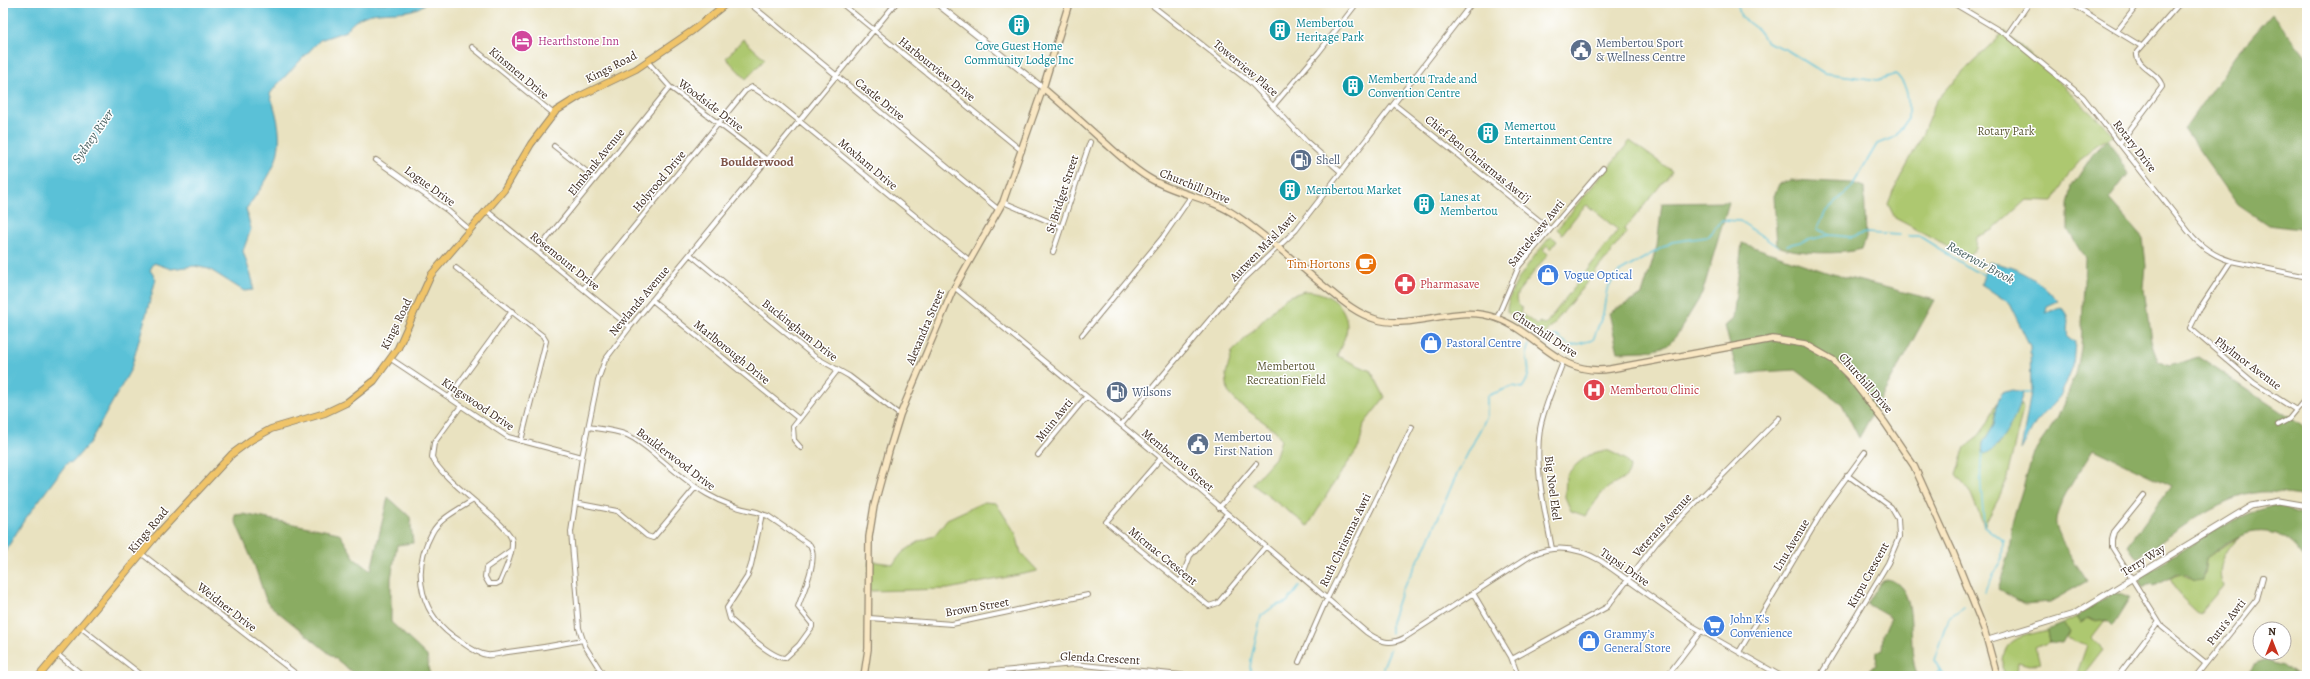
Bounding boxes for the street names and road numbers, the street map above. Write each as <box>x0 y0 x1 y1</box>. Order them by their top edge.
street label: Harbourview Drive <box>895 33 979 105</box>
street label: Towerview Place <box>1210 36 1282 100</box>
street label: Kinsmen Drive <box>486 43 552 103</box>
street label: Kings Road <box>583 47 640 87</box>
street label: Castle Drive <box>852 74 908 124</box>
street label: Woodside Drive <box>674 75 747 135</box>
street label: Chief Ben Christmas Awti'j <box>1422 111 1534 207</box>
street label: Rotary Drive <box>2110 117 2160 175</box>
street label: Elmbank Avenue <box>564 125 628 199</box>
street label: Moxham Drive <box>835 135 901 193</box>
street label: Holyrood Drive <box>629 147 689 215</box>
street label: St Bridget Street <box>1042 153 1082 235</box>
street label: Logue Drive <box>401 162 459 210</box>
street label: Churchill Drive <box>1157 165 1233 207</box>
street label: San'tele'sew Awti <box>1504 196 1568 270</box>
street label: Autwen Ma'sl Awti <box>1226 209 1300 285</box>
street label: Rosemount Drive <box>527 228 603 294</box>
street label: Newlands Avenue <box>605 263 673 339</box>
street label: Alexandra Street <box>901 287 948 368</box>
street label: Kings Road <box>377 295 416 353</box>
street label: Buckingham Drive <box>759 295 841 365</box>
street label: Churchill Drive <box>1509 307 1581 361</box>
street label: Marlborough Drive <box>690 316 774 388</box>
street label: Phylmor Avenue <box>2211 333 2285 393</box>
street label: Churchill Drive <box>1835 349 1897 417</box>
street label: Kingswood Drive <box>439 374 517 434</box>
street label: Muin Awti <box>1032 395 1076 445</box>
street label: Boulderwood Drive <box>633 424 719 494</box>
street label: Membertou Street <box>1139 425 1218 495</box>
street label: Big Noel Ekel <box>1541 455 1565 521</box>
street label: Veterans Avenue <box>1628 490 1695 561</box>
street label: Ruth Christmas Awti <box>1315 491 1375 589</box>
street label: Kings Road <box>124 503 172 556</box>
street label: L'nu Avenue <box>1769 516 1813 574</box>
street label: Micmac Crescent <box>1125 523 1201 589</box>
street label: Kitpu Crescent <box>1843 539 1893 611</box>
street label: Terry Way <box>2118 540 2169 580</box>
street label: Tupsi Drive <box>1597 544 1653 590</box>
street label: Weidner Drive <box>193 578 260 635</box>
street label: Brown Street <box>944 594 1010 620</box>
street label: Putu's Awti <box>2203 595 2249 649</box>
street label: Glenda Crescent <box>1060 648 1140 668</box>

